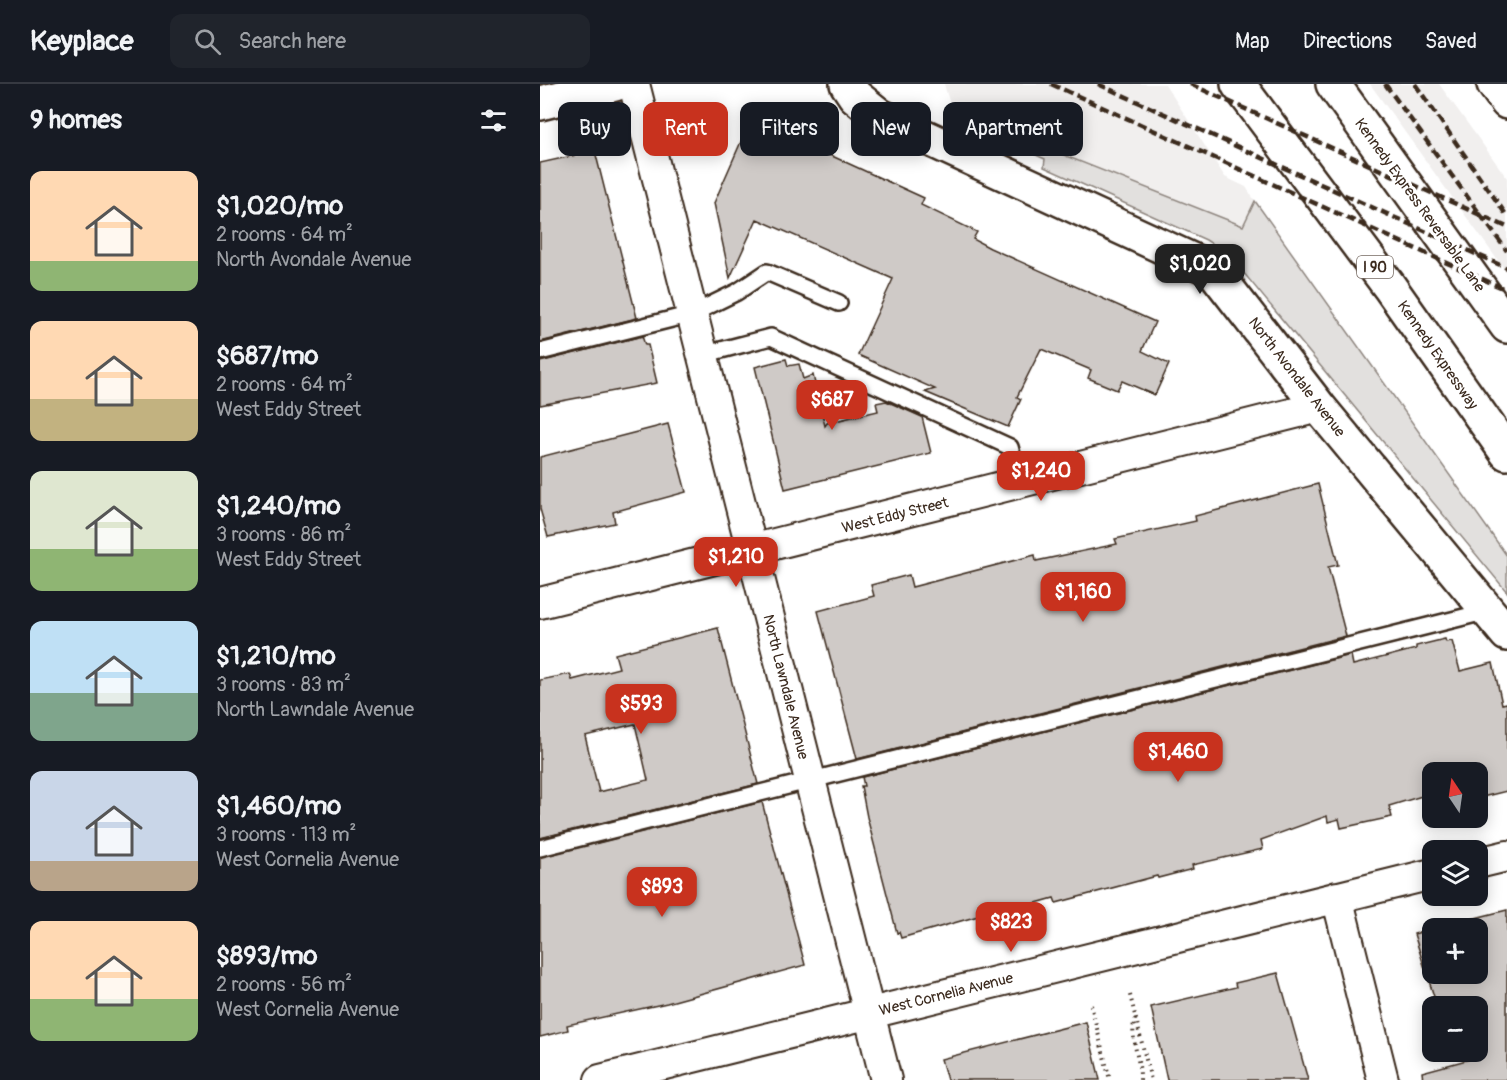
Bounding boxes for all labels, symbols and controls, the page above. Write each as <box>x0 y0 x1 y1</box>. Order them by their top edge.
search box <box>170 14 590 68</box>
text: Keyplace <box>30 24 134 59</box>
icon: search <box>191 25 224 58</box>
text: Search here <box>239 27 346 55</box>
text: Map <box>1235 28 1270 55</box>
text: Directions <box>1303 28 1392 55</box>
text: Saved <box>1425 28 1477 55</box>
chip: Buy <box>558 102 631 156</box>
chip: Rent <box>643 102 728 156</box>
chip: Filters <box>740 102 839 156</box>
chip: New <box>851 102 931 156</box>
chip: Apartment <box>943 102 1083 156</box>
text: 9 homes <box>30 104 122 136</box>
icon: filters <box>477 104 510 137</box>
street label: Kennedy Express Reversable Lane <box>1350 115 1489 296</box>
text: $1,020/mo <box>216 190 343 222</box>
icon: home <box>78 195 150 267</box>
text: 2 rooms · 64 m² <box>216 222 353 247</box>
pin: $1,020 <box>1151 244 1249 295</box>
text: North Avondale Avenue <box>216 247 411 272</box>
text: $1,020 <box>1169 251 1231 276</box>
road number: I 90 <box>1357 256 1393 278</box>
street label: Kennedy Expressway <box>1393 297 1483 414</box>
street label: North Avondale Avenue <box>1244 314 1350 441</box>
text: $687/mo <box>216 340 318 372</box>
icon: home <box>78 345 150 417</box>
text: 2 rooms · 64 m² <box>216 372 353 397</box>
pin: $687 <box>796 380 868 431</box>
text: $687 <box>810 387 854 412</box>
text: West Eddy Street <box>216 397 361 422</box>
pin: $1,240 <box>992 451 1090 502</box>
text: $1,240 <box>1011 458 1071 483</box>
text: $1,240/mo <box>216 490 341 522</box>
street label: West Eddy Street <box>840 493 951 538</box>
icon: home <box>78 495 150 567</box>
text: 3 rooms · 86 m² <box>216 522 351 547</box>
pin: $1,210 <box>687 537 785 588</box>
text: $1,210 <box>708 544 764 569</box>
text: West Eddy Street <box>216 547 361 572</box>
pin: $1,160 <box>1034 572 1132 623</box>
text: $1,160 <box>1055 579 1111 604</box>
street label: North Lawndale Avenue <box>758 613 813 762</box>
text: $1,210/mo <box>216 640 336 672</box>
icon: home <box>78 645 150 717</box>
text: 3 rooms · 83 m² <box>216 672 351 697</box>
pin: $593 <box>605 684 677 735</box>
text: $593 <box>619 691 663 716</box>
text: North Lawndale Avenue <box>216 697 414 722</box>
pin: $1,460 <box>1129 732 1227 783</box>
text: $1,460 <box>1148 739 1208 764</box>
north arrow <box>1422 762 1488 828</box>
map controls <box>1422 762 1488 1062</box>
text: $1,460/mo <box>216 790 341 822</box>
icon: home <box>78 795 150 867</box>
text: 3 rooms · 113 m² <box>216 822 356 847</box>
button: layers <box>1422 840 1488 906</box>
text: West Cornelia Avenue <box>216 847 399 872</box>
pin: $893 <box>626 867 698 918</box>
text: $893 <box>641 874 683 899</box>
pin: $823 <box>975 902 1047 953</box>
text: $823 <box>990 909 1032 934</box>
button: + <box>1422 918 1488 984</box>
text: $893/mo <box>216 940 317 972</box>
icon: home <box>78 945 150 1017</box>
street label: West Cornelia Avenue <box>877 969 1016 1020</box>
text: 2 rooms · 56 m² <box>216 972 352 997</box>
button: − <box>1422 996 1488 1062</box>
text: West Cornelia Avenue <box>216 997 399 1022</box>

